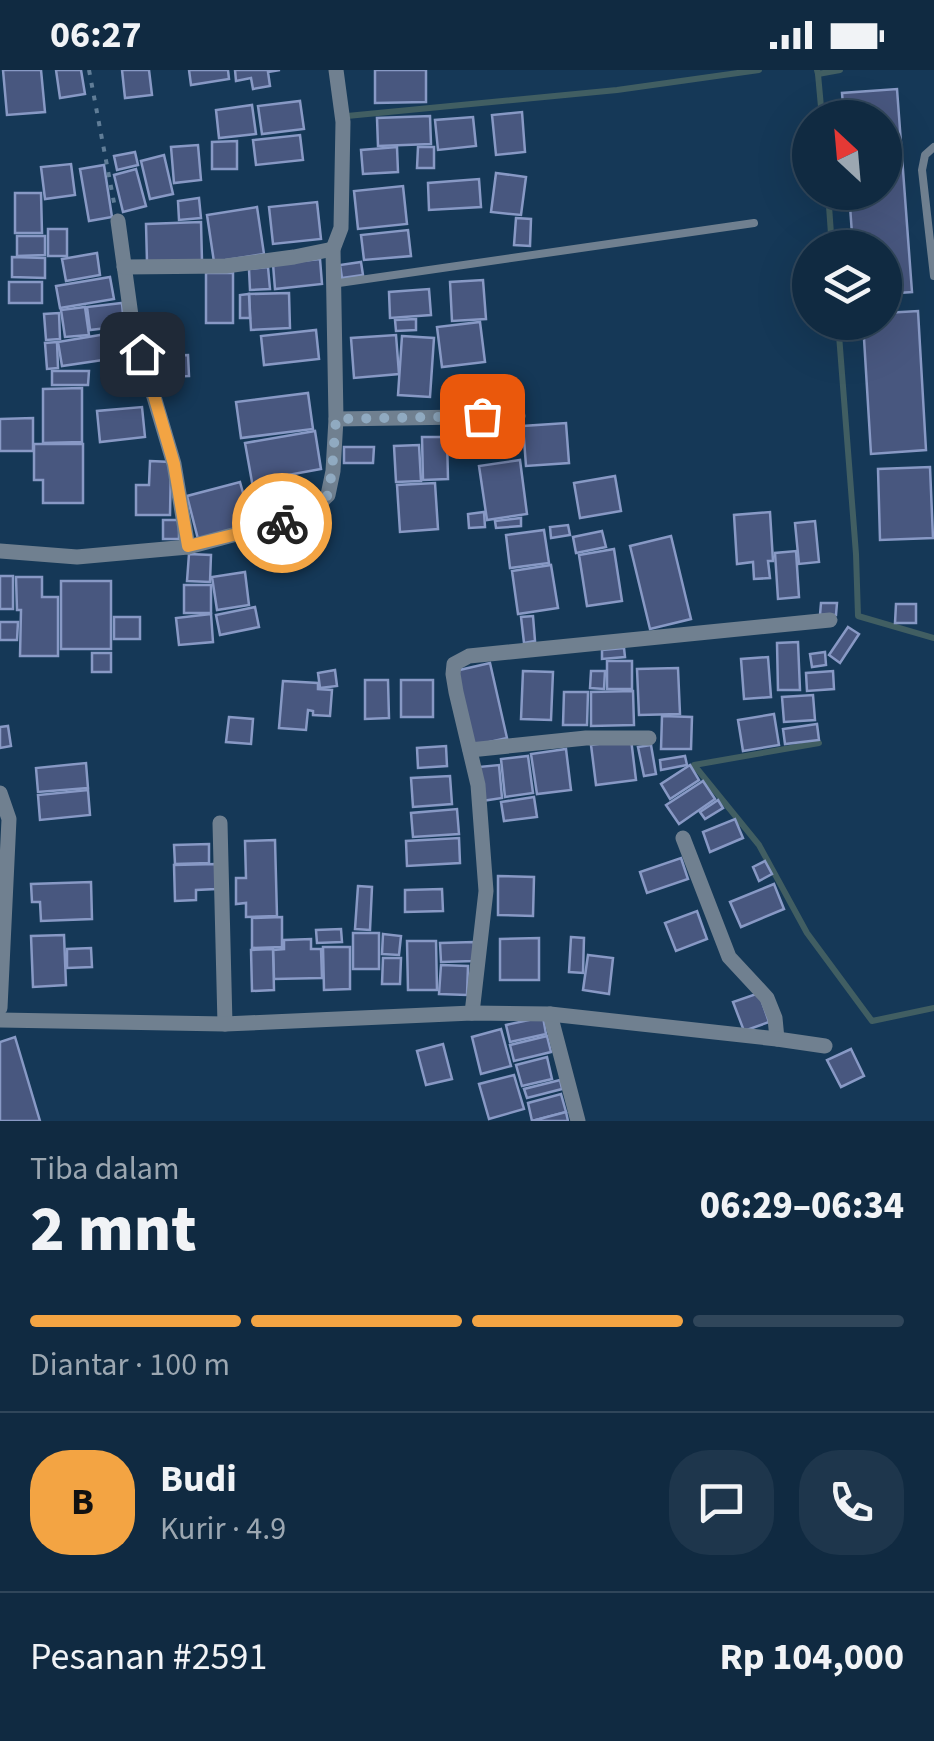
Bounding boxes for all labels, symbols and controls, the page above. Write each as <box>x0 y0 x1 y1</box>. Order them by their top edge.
text: 06:27 <box>50 8 142 62</box>
north arrow <box>792 100 902 210</box>
map controls <box>792 100 902 340</box>
button: layers <box>792 230 902 340</box>
pin <box>100 312 185 397</box>
icon: home <box>115 327 170 382</box>
pin <box>440 374 525 459</box>
icon: bag <box>455 389 510 444</box>
courier <box>232 473 332 573</box>
icon: bike <box>255 496 310 551</box>
text: Tiba dalam <box>30 1146 180 1192</box>
text: 06:29–06:34 <box>700 1179 904 1233</box>
text: 2 mnt <box>30 1183 197 1276</box>
text: Diantar · 100 m <box>30 1342 230 1388</box>
button: chat <box>669 1450 774 1555</box>
button: phone <box>799 1450 904 1555</box>
text: Budi <box>160 1452 237 1506</box>
text: B <box>71 1475 94 1529</box>
text: Kurir · 4.9 <box>160 1506 286 1552</box>
text: Pesanan #2591 <box>30 1630 267 1684</box>
text: Rp 104,000 <box>720 1630 904 1684</box>

